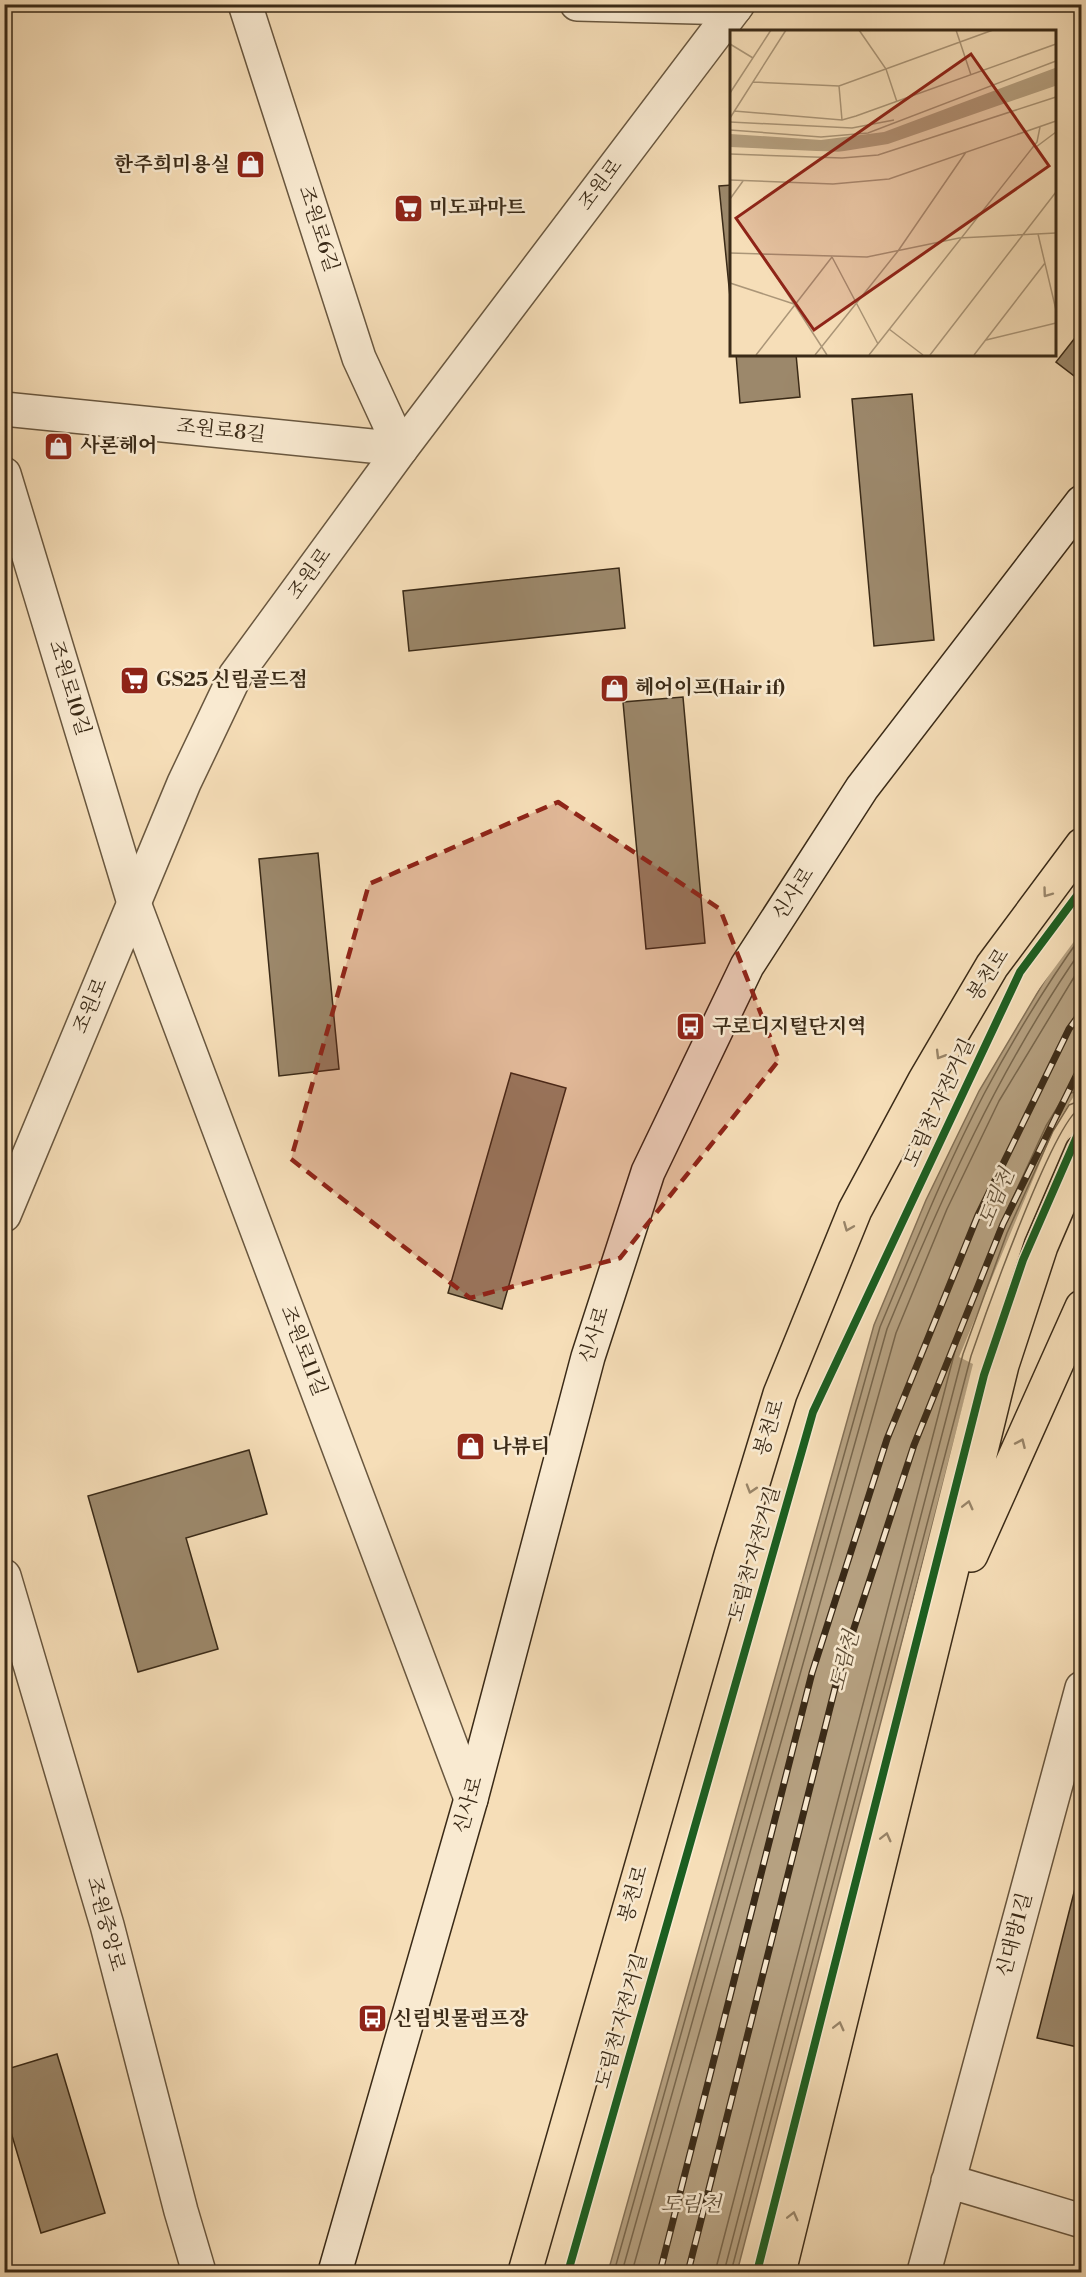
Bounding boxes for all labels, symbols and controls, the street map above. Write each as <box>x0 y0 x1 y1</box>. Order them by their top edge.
inset map <box>730 30 1056 356</box>
shop icon: 한주희미용실 <box>235 149 267 181</box>
place label: 한주희미용실 <box>114 153 230 178</box>
street label: 조원로 <box>574 154 628 216</box>
street label: 조원로6길 <box>292 183 344 275</box>
supermarket icon: 미도파마트 <box>392 192 424 224</box>
place label: 미도파마트 <box>429 196 526 221</box>
street label: 조원로8길 <box>175 414 267 448</box>
shop icon: 사론헤어 <box>43 430 75 462</box>
place label: 사론헤어 <box>80 434 157 459</box>
street label: 조원로 <box>283 543 337 605</box>
street label: 조원로10길 <box>43 637 95 739</box>
supermarket icon: GS25 신림골드점 <box>119 664 151 696</box>
place label: GS25 신림골드점 <box>156 668 308 693</box>
shop icon: 헤어이프(Hair if) <box>598 672 630 704</box>
place label: 헤어이프(Hair if) <box>635 676 785 701</box>
street label: 신사로 <box>768 863 820 925</box>
one-way arrow <box>1043 886 1054 897</box>
street label: 봉천로 <box>963 944 1015 1006</box>
street label: 조원로 <box>68 974 114 1038</box>
bus stop icon: 구로디지털단지역 <box>675 1011 707 1043</box>
place label: 구로디지털단지역 <box>712 1015 867 1040</box>
street label: 도림천 자전거길 <box>899 1035 981 1171</box>
one-way arrow <box>935 1049 947 1059</box>
water label: 도림천 <box>973 1163 1022 1231</box>
one-way arrow <box>843 1221 855 1232</box>
street label: 조원로11길 <box>274 1302 332 1400</box>
street label: 신사로 <box>575 1304 615 1366</box>
street label: 봉천로 <box>750 1397 790 1459</box>
shop icon: 나뷰티 <box>455 1431 487 1463</box>
place label: 나뷰티 <box>492 1435 550 1460</box>
one-way arrow <box>1014 1438 1026 1449</box>
one-way arrow <box>746 1483 758 1494</box>
street label: 도림천 자전거길 <box>724 1484 786 1624</box>
one-way arrow <box>960 1500 973 1510</box>
water label: 도림천 <box>825 1627 866 1694</box>
street label: 신사로 <box>449 1774 489 1836</box>
one-way arrow <box>878 1832 891 1842</box>
street label: 봉천로 <box>614 1863 654 1925</box>
street label: 조원중앙로 <box>80 1874 130 1974</box>
street label: 신대방1길 <box>992 1890 1038 1980</box>
street label: 도림천 자전거길 <box>591 1951 653 2091</box>
bus stop icon: 신림빗물펌프장 <box>356 2003 388 2035</box>
place label: 신림빗물펌프장 <box>393 2007 529 2032</box>
one-way arrow <box>832 2022 845 2032</box>
water label: 도림천 <box>661 2192 723 2218</box>
one-way arrow <box>785 2211 798 2221</box>

